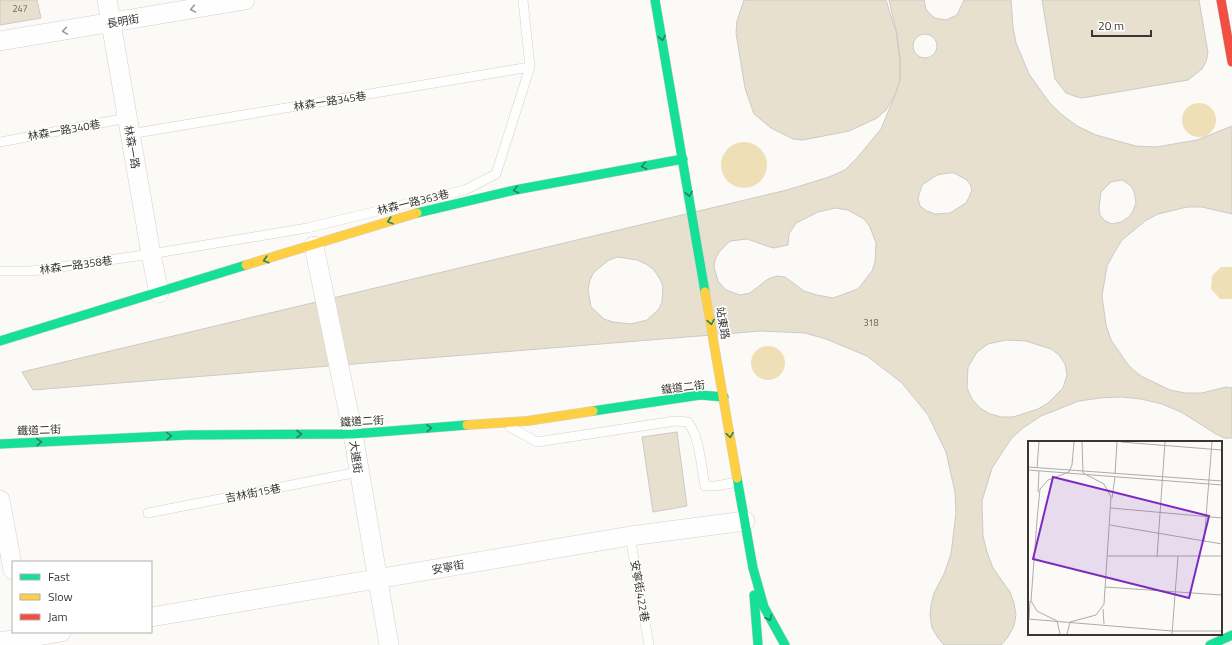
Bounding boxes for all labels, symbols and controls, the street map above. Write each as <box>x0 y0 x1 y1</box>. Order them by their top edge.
house number: 247 <box>12 2 28 15</box>
one-way arrow <box>190 4 196 13</box>
street label: 長明街 <box>105 10 141 32</box>
scale bar <box>1092 12 1151 38</box>
text: 20 m <box>1098 16 1124 35</box>
one-way arrow <box>62 26 68 35</box>
one-way arrow <box>657 35 666 42</box>
street label: 林森一路345巷 <box>292 87 368 115</box>
street label: 林森一路340巷 <box>26 116 102 144</box>
street label: 林森一路 <box>120 124 144 170</box>
one-way arrow <box>641 161 647 169</box>
street label: 林森一路363巷 <box>375 185 451 219</box>
one-way arrow <box>513 185 520 193</box>
one-way arrow <box>684 191 692 197</box>
one-way arrow <box>387 216 394 225</box>
street label: 林森一路358巷 <box>39 252 113 278</box>
one-way arrow <box>263 255 270 264</box>
street label: 站東路 <box>712 305 734 341</box>
house number: 318 <box>863 316 879 329</box>
one-way arrow <box>706 319 715 325</box>
street label: 鐵道二街 <box>660 376 706 398</box>
street label: 鐵道二街 <box>340 412 384 430</box>
street label: 鐵道二街 <box>17 421 61 439</box>
one-way arrow <box>426 424 432 433</box>
one-way arrow <box>296 430 302 438</box>
one-way arrow <box>166 432 172 440</box>
one-way arrow <box>725 432 734 438</box>
one-way arrow <box>36 438 42 446</box>
street label: 大連街 <box>346 440 366 474</box>
inset map <box>1028 441 1222 635</box>
street label: 吉林街15巷 <box>224 480 282 506</box>
street label: 安寧街 <box>430 556 466 578</box>
street label: 安寧街422巷 <box>627 559 653 623</box>
legend <box>12 561 152 633</box>
text: Fast <box>48 567 71 586</box>
text: Slow <box>48 587 73 606</box>
text: Jam <box>48 607 68 626</box>
one-way arrow <box>764 613 772 621</box>

